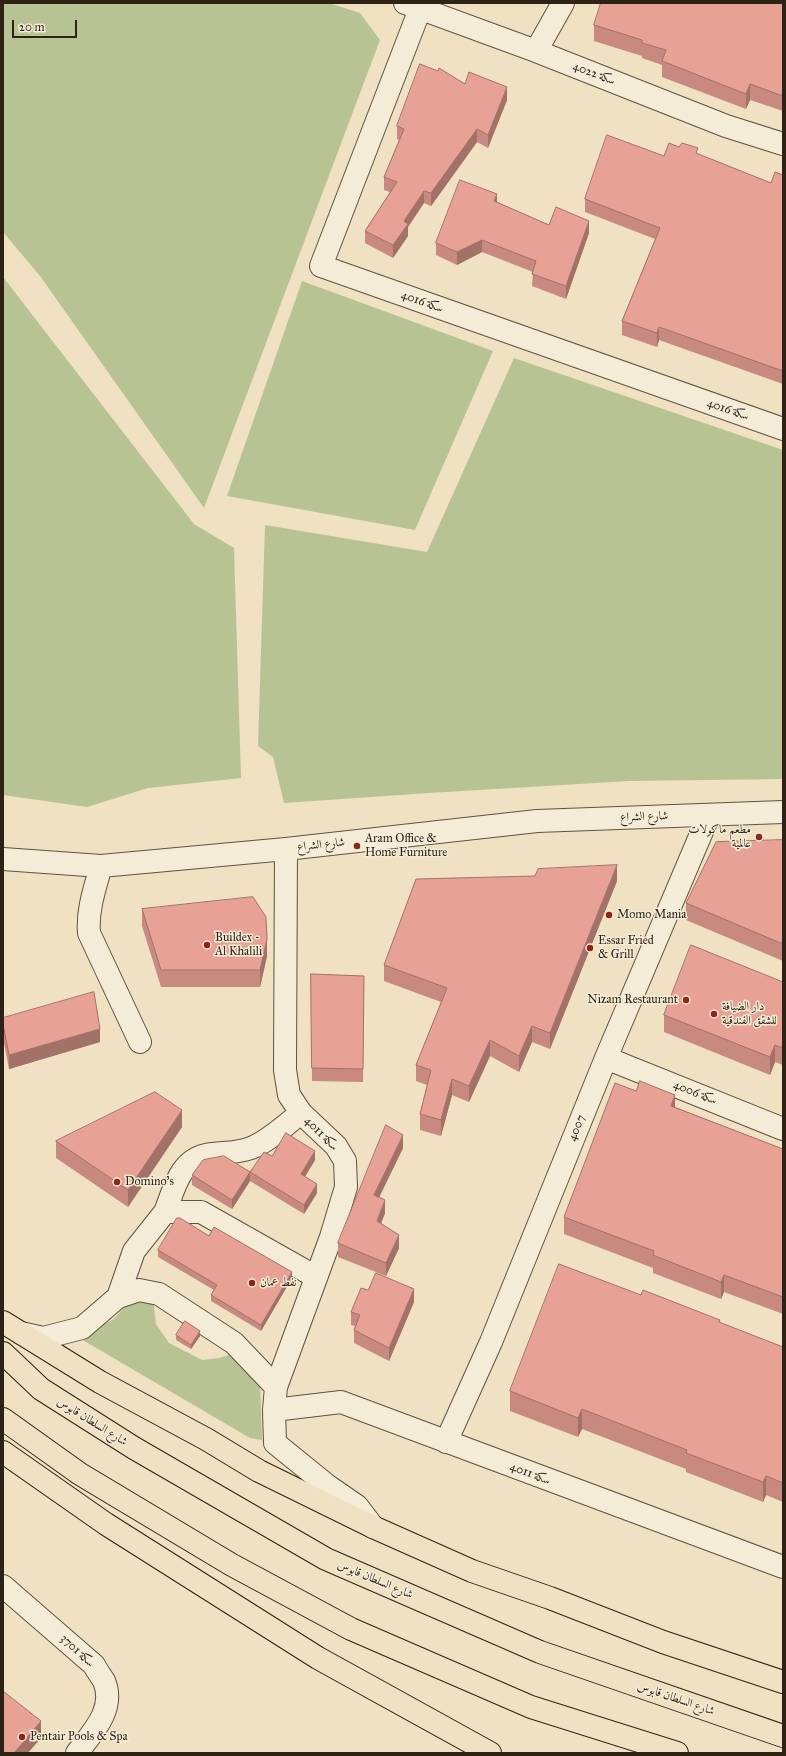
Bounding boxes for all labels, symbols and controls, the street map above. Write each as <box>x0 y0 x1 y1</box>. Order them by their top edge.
scale bar <box>14 12 79 38</box>
text: 20 m <box>19 20 45 34</box>
street label: سكة 4022 <box>571 59 617 89</box>
street label: سكة 4016 <box>399 288 445 316</box>
street label: سكة 4016 <box>705 396 751 424</box>
street label: شارع الشراع <box>620 809 668 825</box>
place label: مطعم ماكولات عالمية <box>688 823 751 851</box>
place label: Aram Office & Home Furniture <box>365 832 447 860</box>
marker: مطعم ماكولات عالمية <box>754 832 764 842</box>
street label: شارع الشراع <box>296 835 346 855</box>
marker: Aram Office & Home Furniture <box>352 841 362 851</box>
place label: Momo Mania <box>617 908 686 922</box>
marker: Momo Mania <box>604 910 614 920</box>
place label: Buildex - Al Khalili <box>215 931 262 959</box>
place label: Essar Fried & Grill <box>598 934 654 962</box>
marker: Buildex - Al Khalili <box>202 940 212 950</box>
marker: Essar Fried & Grill <box>585 943 595 953</box>
place label: Nizam Restaurant <box>588 993 678 1007</box>
marker: Nizam Restaurant <box>681 995 691 1005</box>
place label: دار الضيافة للشقق الفندقية <box>722 1000 777 1028</box>
marker: دار الضيافة للشقق الفندقية <box>709 1009 719 1019</box>
street label: سكة 4006 <box>671 1078 719 1108</box>
street label: 4007 <box>565 1113 589 1143</box>
street label: سكة 4011 <box>301 1114 341 1154</box>
place label: Domino's <box>125 1175 174 1189</box>
marker: Domino's <box>112 1177 122 1187</box>
place label: نفط عمان <box>260 1276 296 1290</box>
marker: نفط عمان <box>247 1278 257 1288</box>
street label: شارع السلطان قابوس <box>54 1395 130 1449</box>
street label: سكة 4011 <box>508 1460 552 1488</box>
street label: شارع السلطان قابوس <box>335 1558 415 1602</box>
street label: سكة 3701 <box>57 1631 97 1671</box>
street label: شارع السلطان قابوس <box>635 1679 717 1719</box>
place label: Pentair Pools & Spa <box>30 1730 127 1744</box>
marker: Pentair Pools & Spa <box>17 1732 27 1742</box>

